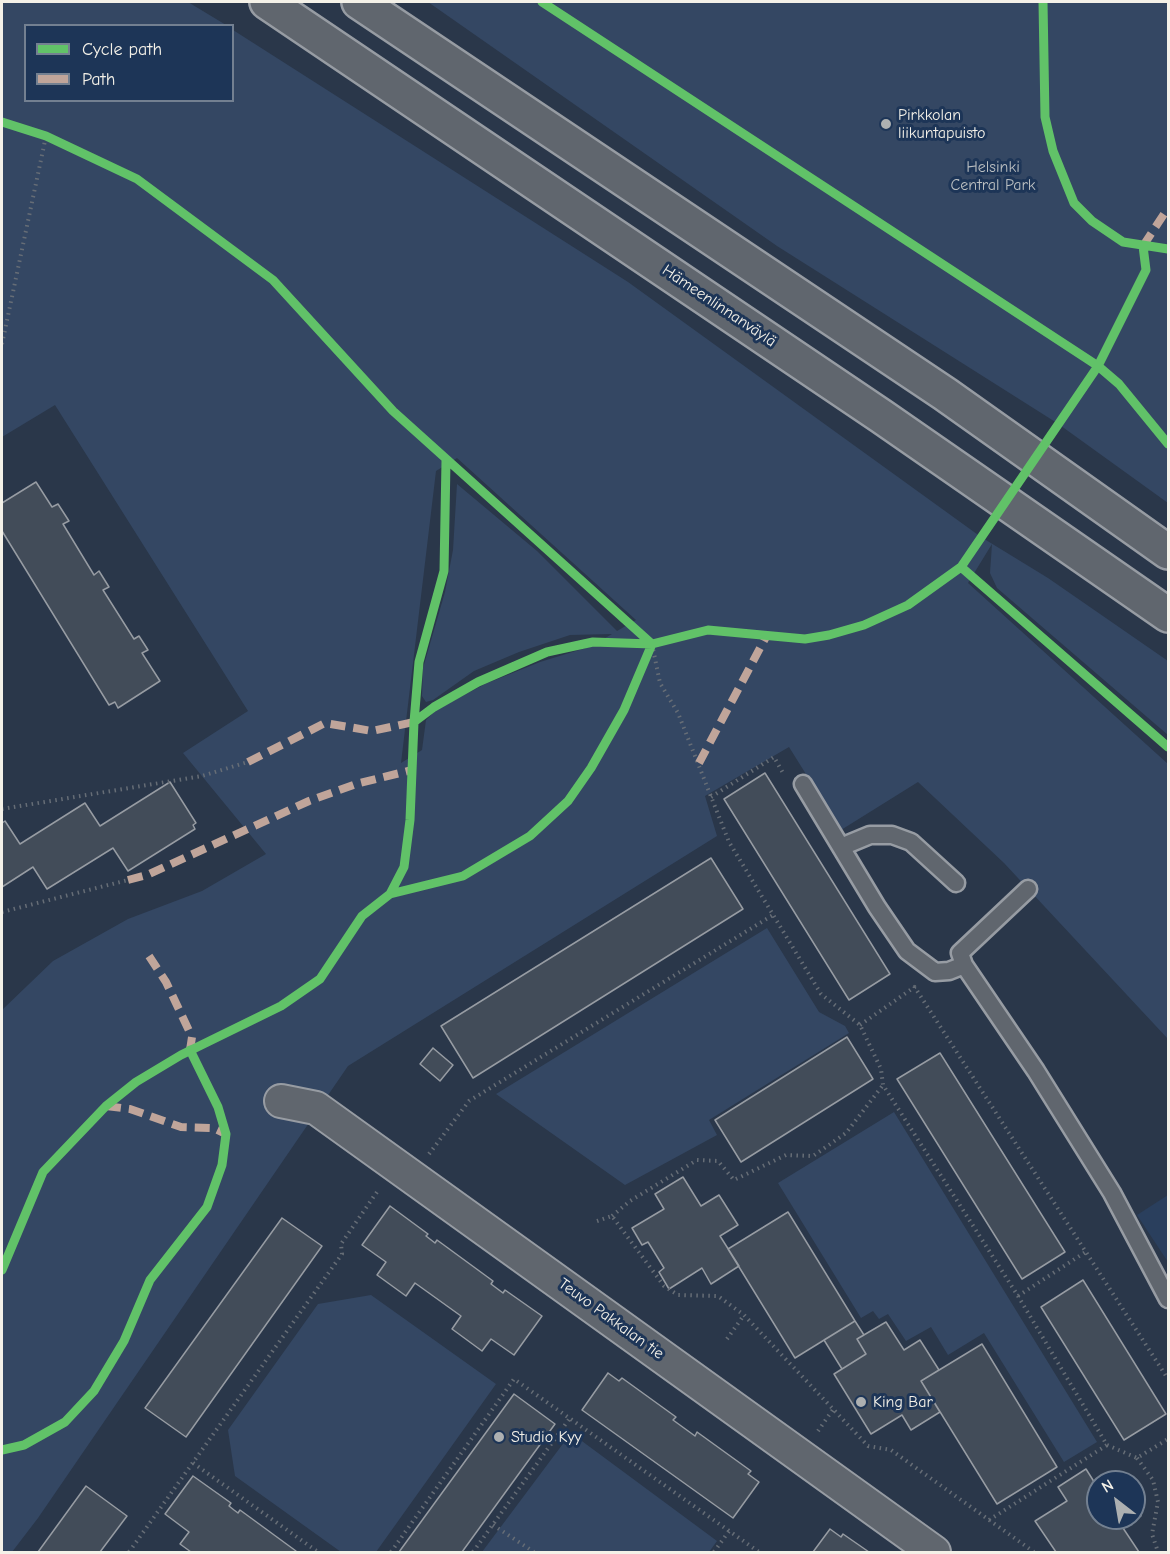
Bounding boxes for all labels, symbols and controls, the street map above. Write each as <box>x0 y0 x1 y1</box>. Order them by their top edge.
legend <box>24 24 234 102</box>
text: Cycle path <box>82 39 162 60</box>
text: Path <box>82 69 115 90</box>
place label: Pirkkolan liikuntapuisto <box>898 105 985 143</box>
marker: Pirkkolan liikuntapuisto <box>879 117 893 131</box>
park label: Helsinki Central Park <box>950 157 1036 195</box>
street label: Hämeenlinnanväylä <box>658 261 780 351</box>
street label: Teuvo Pakkalan tie <box>555 1274 667 1364</box>
place label: King Bar <box>873 1392 933 1412</box>
marker: King Bar <box>854 1395 868 1409</box>
place label: Studio Kyy <box>511 1427 582 1447</box>
marker: Studio Kyy <box>492 1430 506 1444</box>
north arrow <box>1086 1470 1146 1530</box>
text: N <box>1099 1476 1117 1497</box>

